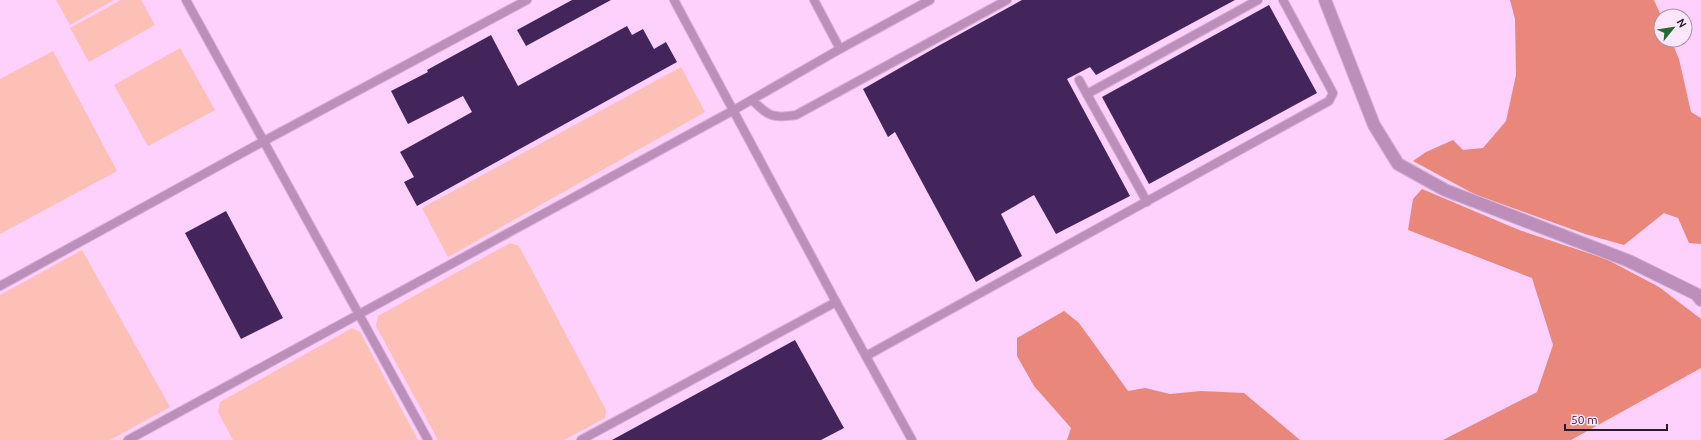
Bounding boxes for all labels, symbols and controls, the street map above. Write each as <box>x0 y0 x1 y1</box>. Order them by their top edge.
north arrow <box>1653 8 1693 48</box>
text: N <box>1674 16 1689 30</box>
scale bar <box>1565 406 1667 432</box>
text: 50 m <box>1571 413 1598 426</box>

